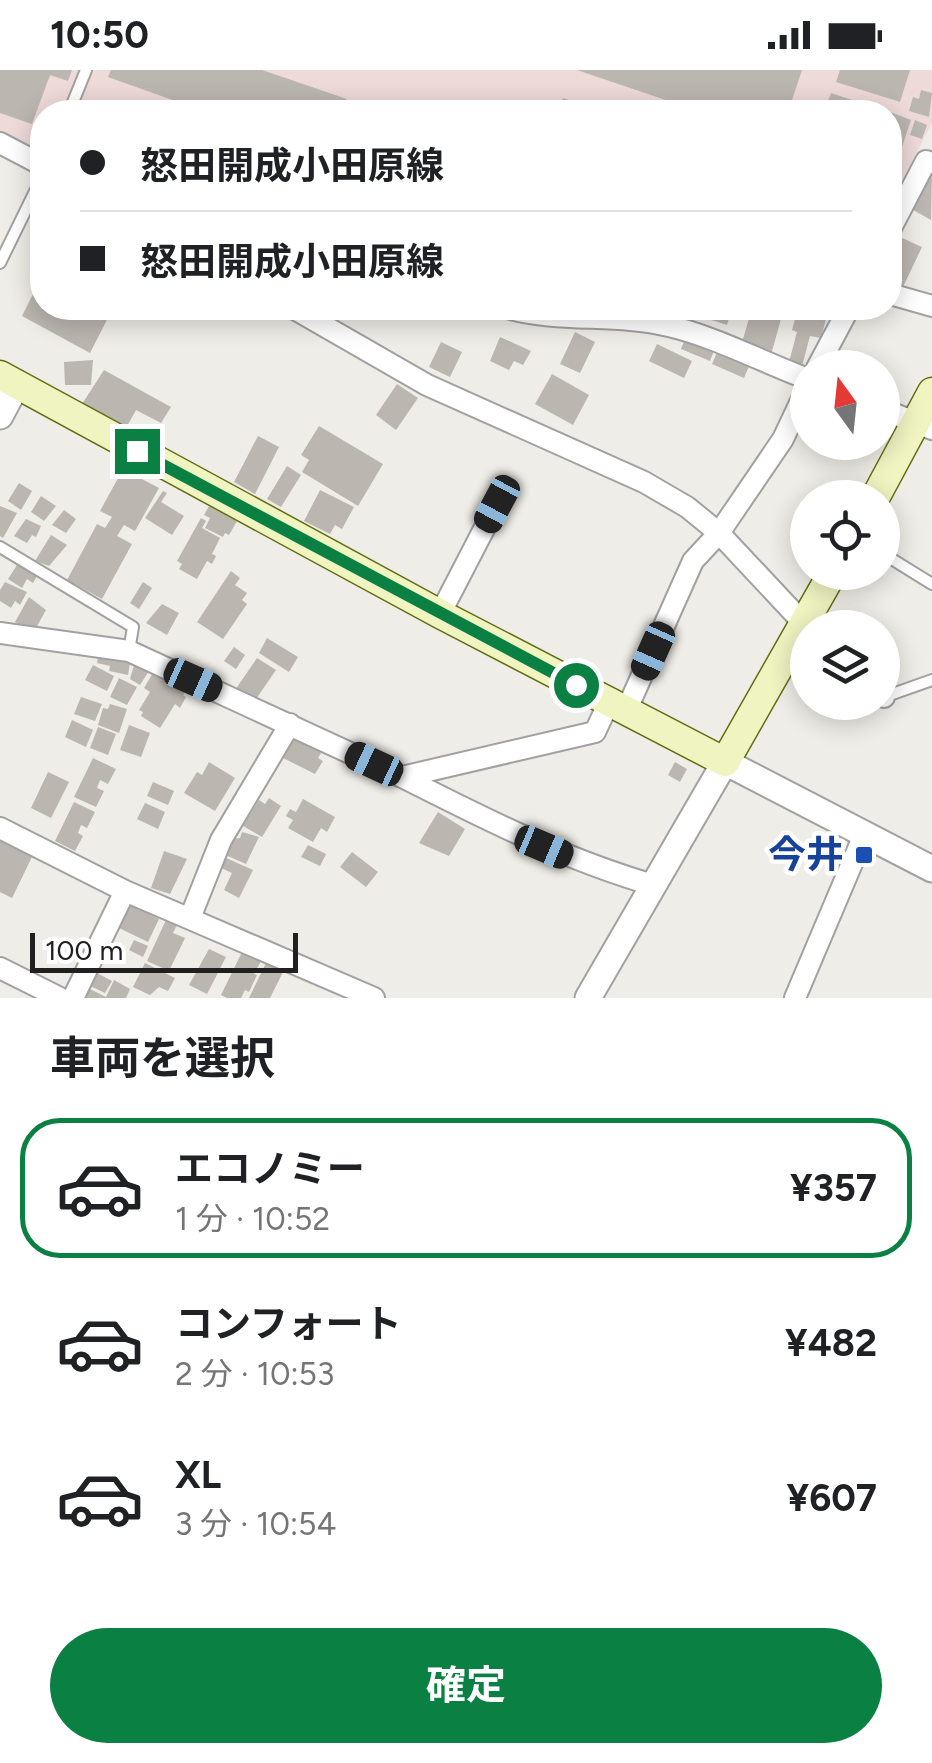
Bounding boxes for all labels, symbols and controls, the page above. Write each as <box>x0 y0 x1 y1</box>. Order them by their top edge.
text: 10:50 <box>50 12 149 58</box>
text: 怒田開成小田原線 <box>140 143 444 189</box>
text: 怒田開成小田原線 <box>140 239 444 285</box>
north arrow <box>790 350 900 460</box>
map controls <box>790 350 900 720</box>
route end <box>115 429 160 474</box>
car <box>470 470 524 538</box>
button: locate <box>790 480 900 590</box>
button: layers <box>790 610 900 720</box>
car <box>627 617 679 685</box>
car <box>159 654 227 706</box>
route start <box>554 663 599 708</box>
car <box>340 738 408 790</box>
car <box>511 821 577 873</box>
place label: 今井 <box>768 832 844 878</box>
marker: 今井 <box>853 844 875 866</box>
scale bar <box>30 928 298 973</box>
text: 100 m <box>45 933 123 967</box>
text: 車両を選択 <box>50 1031 275 1085</box>
icon: car <box>55 1143 145 1233</box>
text: エコノミー <box>175 1146 365 1192</box>
text: ¥357 <box>790 1165 877 1211</box>
text: 1 分 · 10:52 <box>175 1200 330 1238</box>
icon: car <box>55 1298 145 1388</box>
text: コンフォート <box>175 1301 402 1347</box>
text: ¥482 <box>785 1320 877 1366</box>
text: 2 分 · 10:53 <box>175 1355 334 1393</box>
text: XL <box>175 1452 221 1498</box>
icon: car <box>55 1453 145 1543</box>
text: ¥607 <box>787 1475 877 1521</box>
text: 3 分 · 10:54 <box>175 1505 336 1543</box>
button: 確定 <box>50 1628 882 1743</box>

